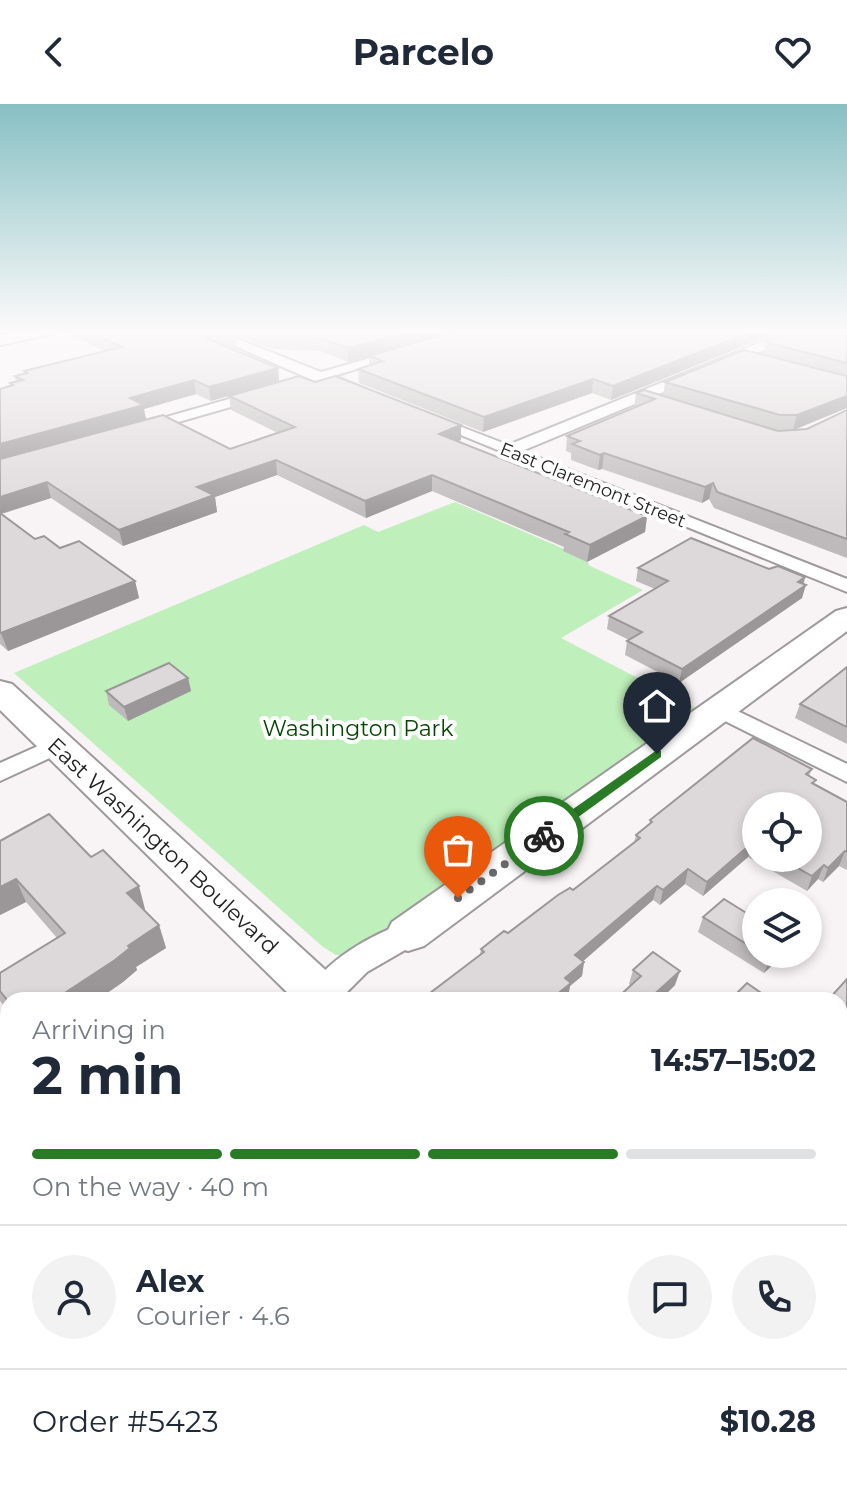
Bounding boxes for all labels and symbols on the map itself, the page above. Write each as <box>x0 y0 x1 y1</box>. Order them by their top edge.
street label: East Claremont Street <box>497 438 689 532</box>
pin <box>623 672 691 754</box>
park label: Washington Park <box>263 715 454 742</box>
street label: East Washington Boulevard <box>42 732 284 960</box>
courier <box>504 796 584 876</box>
pin <box>424 816 492 898</box>

